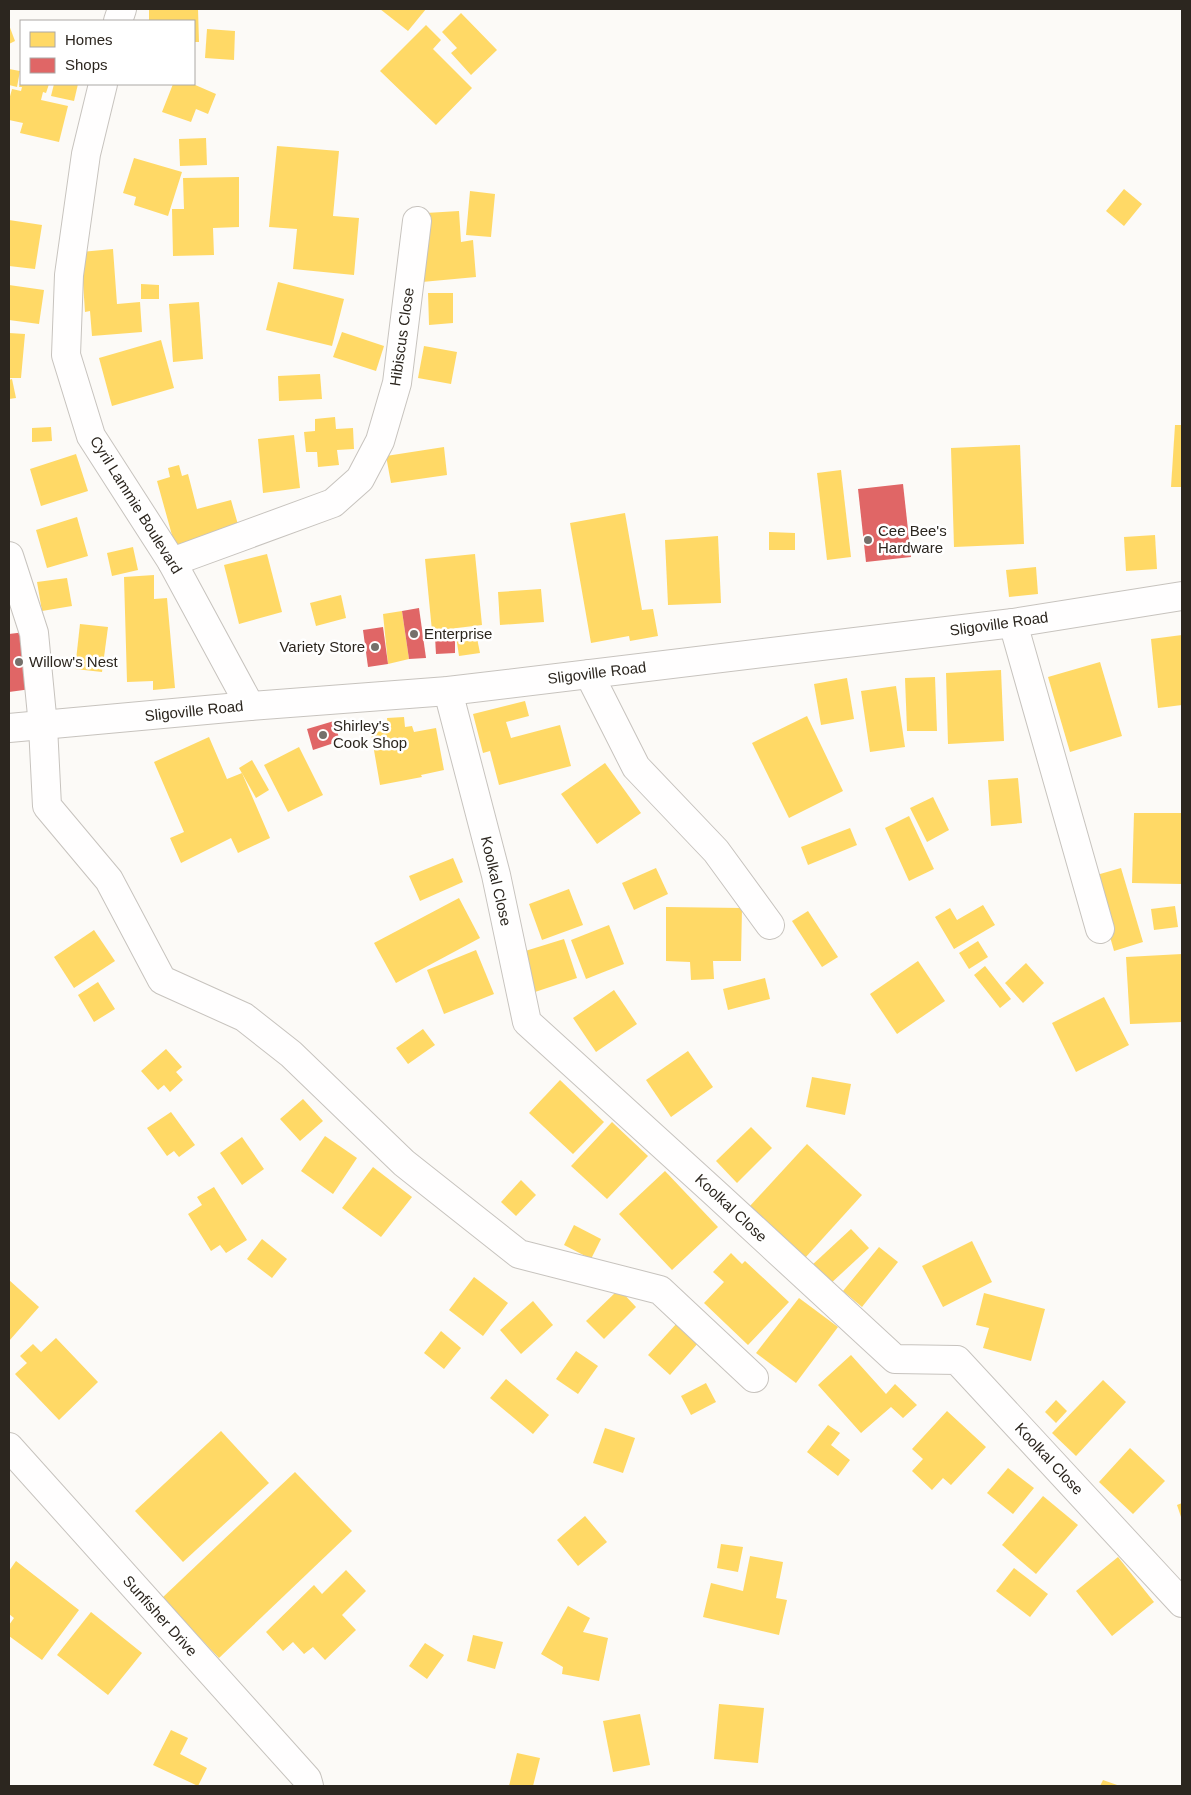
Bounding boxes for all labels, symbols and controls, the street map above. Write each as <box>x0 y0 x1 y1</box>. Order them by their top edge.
legend <box>20 20 195 85</box>
text: Homes <box>65 31 113 48</box>
text: Shops <box>65 56 108 73</box>
street label: Hibiscus Close <box>386 287 417 387</box>
street label: Cyril Lammie Boulevard <box>87 433 186 577</box>
place label: Cee Bee's Hardware <box>878 522 947 556</box>
marker: Cee Bee's Hardware <box>862 534 874 546</box>
street label: Sligoville Road <box>949 608 1049 639</box>
place label: Enterprise <box>424 625 492 642</box>
marker: Enterprise <box>408 628 420 640</box>
place label: Variety Store <box>279 638 365 655</box>
marker: Variety Store <box>369 641 381 653</box>
place label: Willow's Nest <box>29 653 119 670</box>
marker: Willow's Nest <box>13 656 25 668</box>
street label: Sligoville Road <box>547 658 647 687</box>
street label: Sligoville Road <box>144 697 244 724</box>
place label: Shirley's Cook Shop <box>333 717 407 751</box>
marker: Shirley's Cook Shop <box>317 729 329 741</box>
street label: Koolkal Close <box>478 834 515 927</box>
street label: Koolkal Close <box>692 1170 771 1245</box>
street label: Koolkal Close <box>1012 1419 1087 1498</box>
street label: Sunfisher Drive <box>120 1572 201 1659</box>

